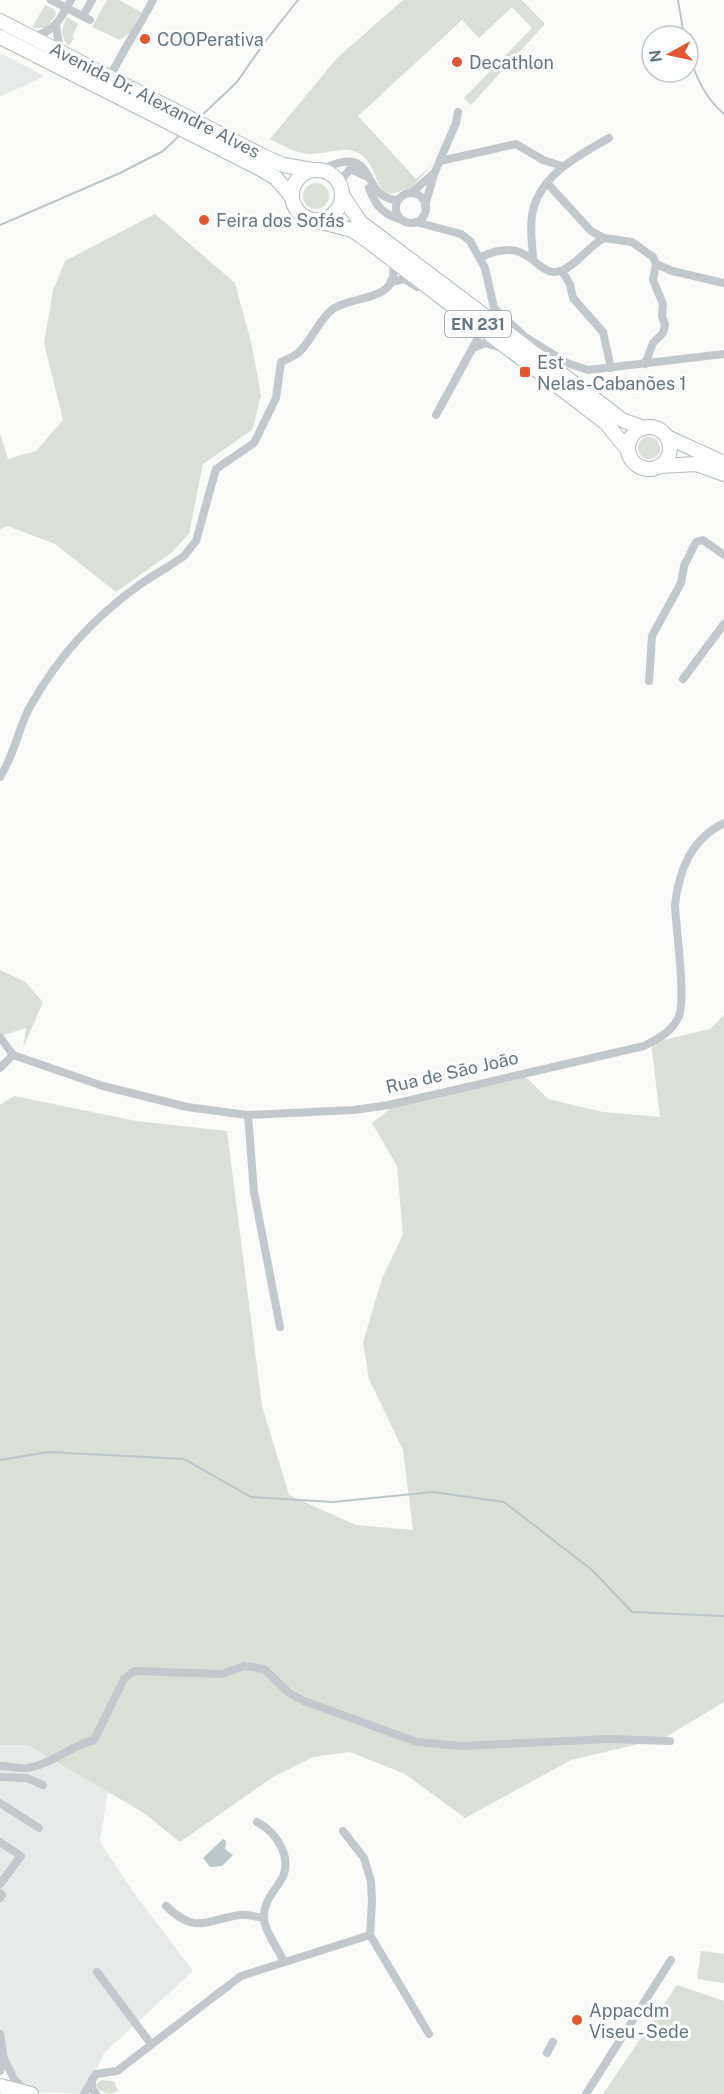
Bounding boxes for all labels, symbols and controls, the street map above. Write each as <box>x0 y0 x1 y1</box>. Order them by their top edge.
north arrow <box>640 24 700 84</box>
place label: COOPerativa <box>157 29 264 50</box>
marker: COOPerativa <box>138 32 152 46</box>
street label: Avenida Dr. Alexandre Alves <box>46 38 264 162</box>
text: N <box>645 48 666 64</box>
place label: Decathlon <box>469 52 554 73</box>
marker: Decathlon <box>450 55 464 69</box>
place label: Feira dos Sofás <box>216 210 344 231</box>
marker: Feira dos Sofás <box>197 213 211 227</box>
road number: EN 231 <box>445 311 511 337</box>
place label: Est Nelas-Cabanões 1 <box>537 352 687 394</box>
marker: Est Nelas-Cabanões 1 <box>518 365 532 379</box>
street label: Rua de São João <box>384 1047 520 1097</box>
place label: Appacdm Viseu - Sede <box>589 2000 689 2042</box>
marker: Appacdm Viseu - Sede <box>570 2013 584 2027</box>

